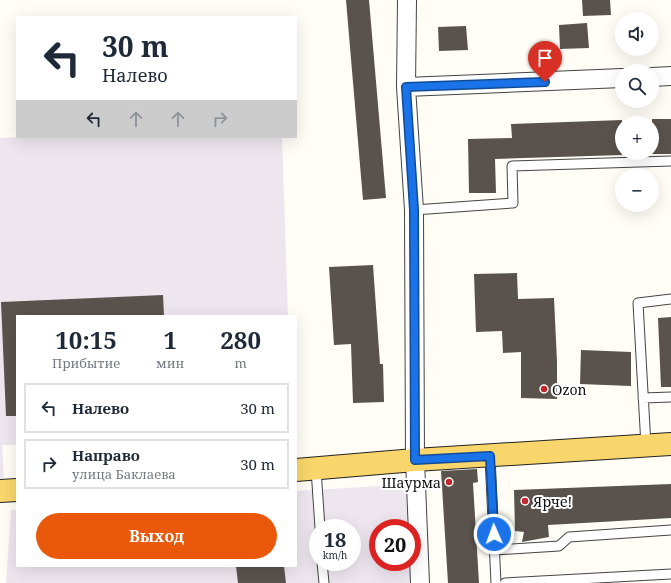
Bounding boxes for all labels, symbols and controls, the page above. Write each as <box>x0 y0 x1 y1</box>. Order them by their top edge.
map controls <box>615 12 659 212</box>
button: sound <box>615 12 659 56</box>
text: 30 m <box>102 27 169 65</box>
icon: left <box>36 32 88 84</box>
pin <box>528 41 562 82</box>
icon: arrive <box>534 47 556 69</box>
text: Налево <box>102 63 168 87</box>
button: search <box>615 64 659 108</box>
icon: left <box>83 108 105 130</box>
icon: ahead <box>125 108 147 130</box>
icon: ahead <box>167 108 189 130</box>
icon: right <box>209 108 231 130</box>
button: + <box>615 116 659 160</box>
button: − <box>615 168 659 212</box>
text: 10:15 <box>55 323 117 356</box>
text: 1 <box>163 323 177 356</box>
text: 280 <box>220 323 261 356</box>
text: Прибытие <box>52 354 120 372</box>
text: мин <box>156 354 184 372</box>
text: m <box>235 354 247 372</box>
place label: Ozon <box>552 380 587 399</box>
marker: Ozon <box>539 384 549 394</box>
icon: left <box>38 397 60 419</box>
text: Налево <box>72 398 129 418</box>
text: 30 m <box>240 398 275 418</box>
text: Направо <box>72 445 140 465</box>
icon: right <box>38 453 60 475</box>
text: 30 m <box>240 454 275 474</box>
text: улица Баклаева <box>72 465 176 483</box>
place label: Шаурма <box>382 473 441 492</box>
marker: Шаурма <box>444 477 454 487</box>
place label: Ярче! <box>532 492 572 511</box>
marker: Ярче! <box>520 496 530 506</box>
button: Выход <box>36 513 277 559</box>
position arrow <box>473 513 515 555</box>
speed limit sign: 20 <box>369 519 421 571</box>
text: 18 <box>324 526 346 553</box>
text: km/h <box>323 548 347 562</box>

